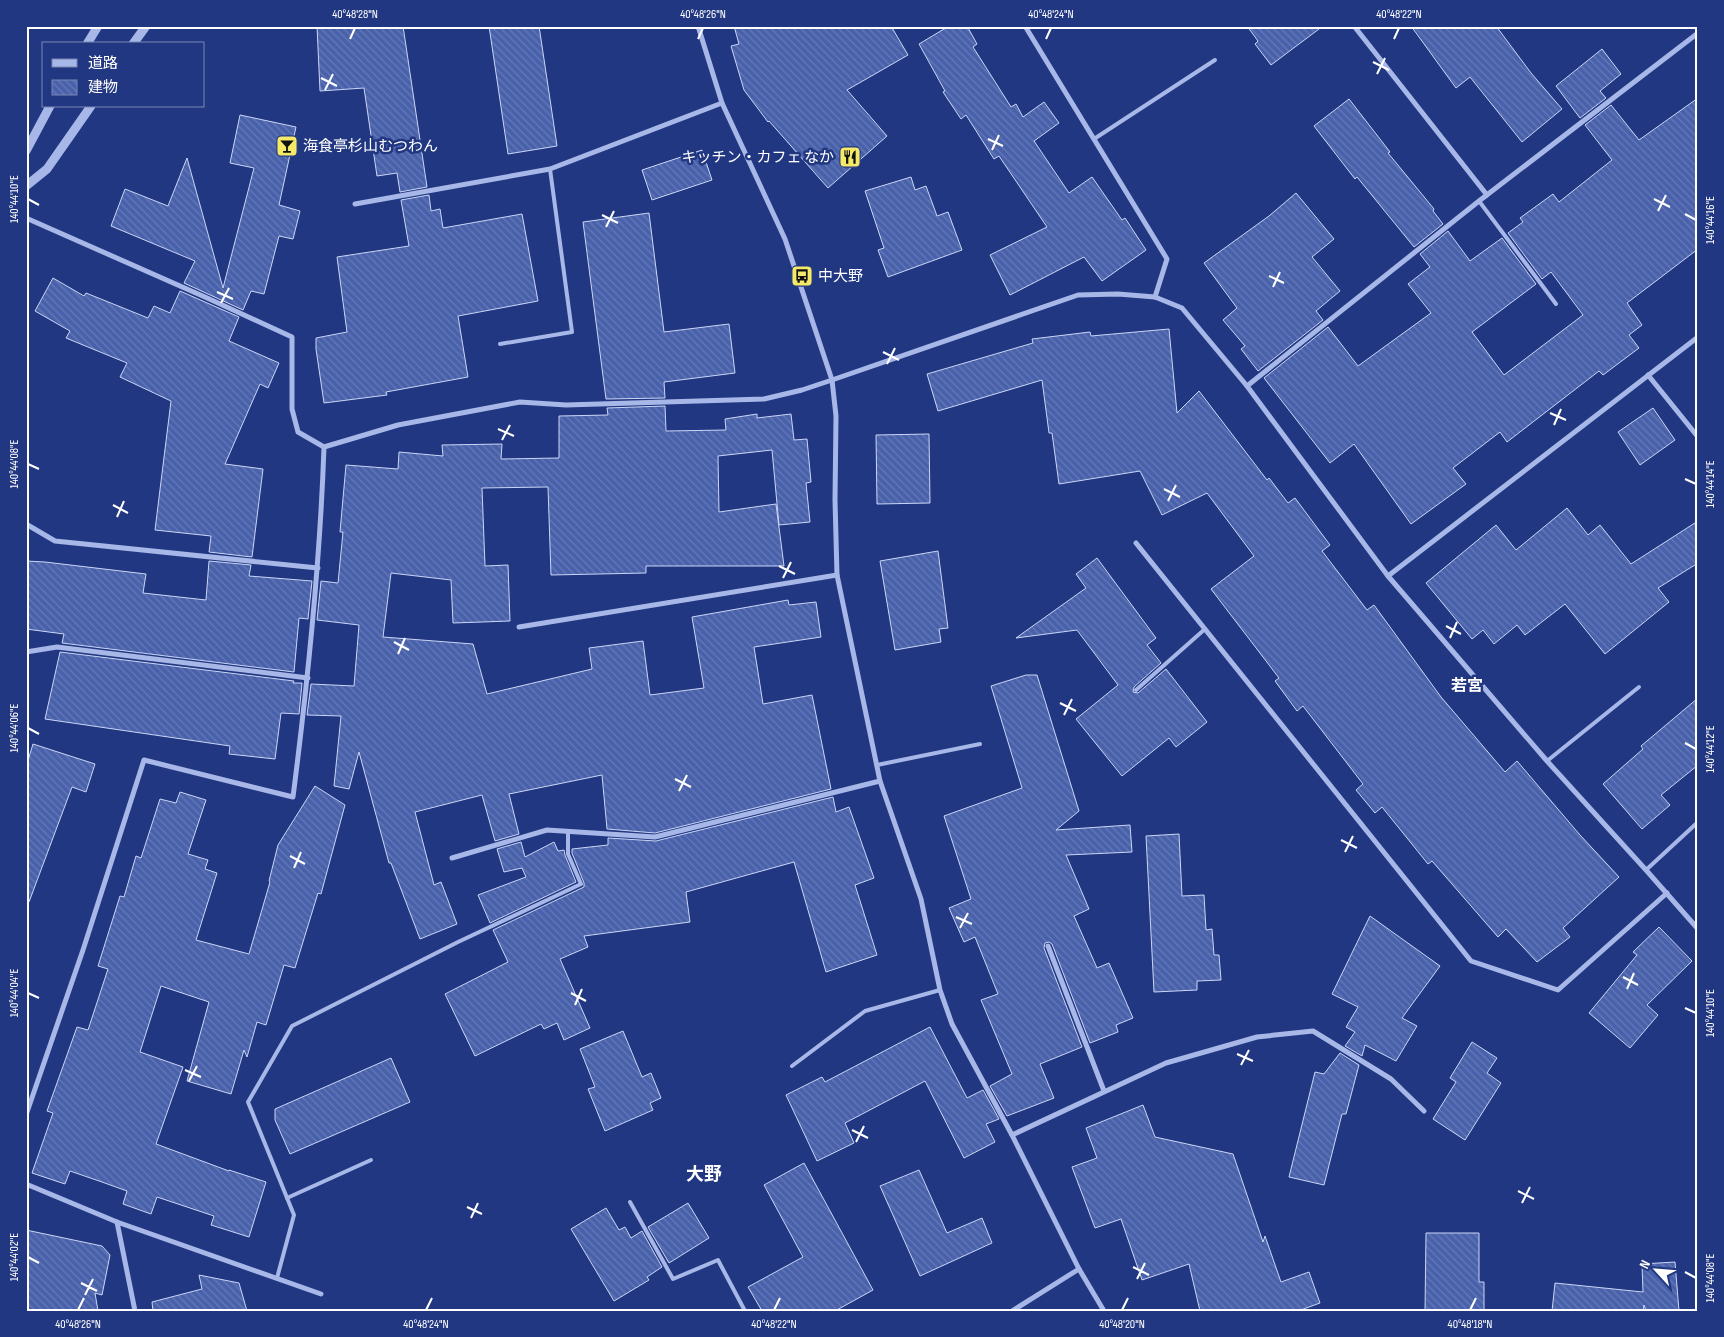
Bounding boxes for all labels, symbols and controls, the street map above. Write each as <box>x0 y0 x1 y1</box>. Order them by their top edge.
text: 40°48'28"N <box>332 7 378 22</box>
text: 40°48'26"N <box>680 7 726 22</box>
text: 40°48'24"N <box>1028 7 1074 22</box>
text: 40°48'22"N <box>1376 7 1422 22</box>
legend <box>42 42 205 108</box>
text: 道路 <box>88 54 118 73</box>
text: 建物 <box>88 78 118 97</box>
bar icon: 海食亭杉山むつわん <box>275 134 299 158</box>
place label: 海食亭杉山むつわん <box>303 137 438 156</box>
restaurant icon: キッチン・カフェ なか <box>838 145 862 169</box>
place label: キッチン・カフェ なか <box>682 148 834 167</box>
text: 140°44'10"E <box>7 175 22 223</box>
text: 140°44'16"E <box>1703 196 1718 244</box>
bus stop icon: 中大野 <box>790 264 814 288</box>
place label: 中大野 <box>818 267 863 286</box>
text: 140°44'08"E <box>7 440 22 488</box>
text: 140°44'14"E <box>1703 460 1718 508</box>
district label: 若宮 <box>1451 677 1483 696</box>
text: 140°44'06"E <box>7 704 22 752</box>
text: 140°44'12"E <box>1703 725 1718 773</box>
text: 140°44'04"E <box>7 969 22 1017</box>
text: 140°44'10"E <box>1703 989 1718 1037</box>
district label: 大野 <box>686 1164 722 1185</box>
text: 140°44'02"E <box>7 1233 22 1281</box>
north arrow <box>1632 1244 1682 1294</box>
text: 140°44'08"E <box>1703 1254 1718 1302</box>
text: N <box>1635 1257 1654 1272</box>
text: 40°48'26"N <box>55 1317 101 1332</box>
text: 40°48'24"N <box>403 1317 449 1332</box>
text: 40°48'22"N <box>751 1317 797 1332</box>
text: 40°48'20"N <box>1099 1317 1145 1332</box>
text: 40°48'18"N <box>1448 1317 1492 1332</box>

